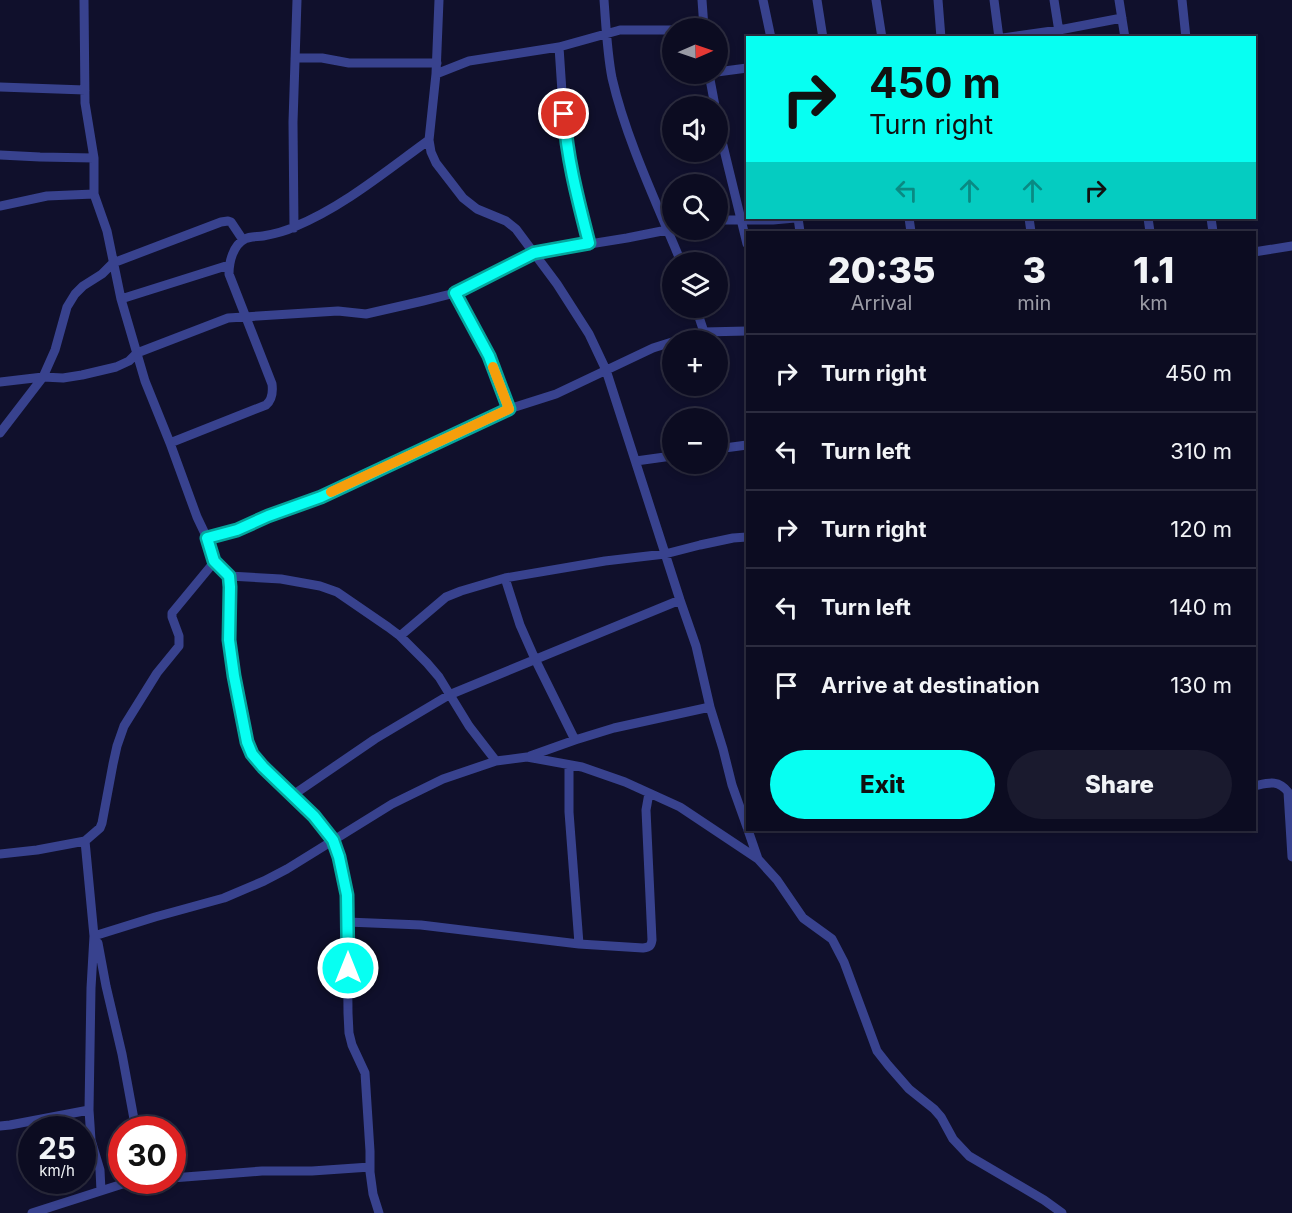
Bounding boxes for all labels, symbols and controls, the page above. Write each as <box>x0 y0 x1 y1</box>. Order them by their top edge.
north arrow <box>662 18 728 84</box>
map controls <box>662 18 728 474</box>
text: 450 m <box>869 57 1001 108</box>
icon: right <box>770 60 848 138</box>
pin <box>538 88 589 139</box>
button: sound <box>662 96 728 162</box>
icon: arrive <box>547 97 580 130</box>
text: Turn right <box>869 108 993 141</box>
button: search <box>662 174 728 240</box>
icon: left <box>890 174 923 207</box>
icon: ahead <box>953 174 986 207</box>
icon: ahead <box>1016 174 1049 207</box>
icon: right <box>1079 174 1112 207</box>
text: 20:35 <box>828 248 935 292</box>
text: 3 <box>1022 248 1046 292</box>
text: 1.1 <box>1133 248 1174 292</box>
button: layers <box>662 252 728 318</box>
text: Arrival <box>851 291 912 315</box>
text: min <box>1017 291 1051 315</box>
text: km <box>1139 291 1168 315</box>
button: + <box>662 330 728 396</box>
icon: right <box>770 357 803 390</box>
text: Turn right <box>821 360 927 386</box>
text: 450 m <box>1165 360 1232 386</box>
button: − <box>662 408 728 474</box>
icon: left <box>770 435 803 468</box>
text: Turn left <box>821 438 911 464</box>
text: 310 m <box>1170 438 1232 464</box>
icon: right <box>770 513 803 546</box>
text: Turn right <box>821 516 927 542</box>
text: 120 m <box>1170 516 1232 542</box>
icon: left <box>770 591 803 624</box>
text: Turn left <box>821 594 911 620</box>
text: 140 m <box>1170 594 1232 620</box>
icon: arrive <box>770 669 803 702</box>
text: Arrive at destination <box>821 672 1040 698</box>
text: 130 m <box>1170 672 1232 698</box>
button: Exit <box>770 750 995 819</box>
button: Share <box>1007 750 1232 819</box>
position arrow <box>316 936 380 1000</box>
speed limit sign: 30 <box>108 1116 186 1194</box>
text: 25 <box>38 1130 76 1166</box>
text: km/h <box>39 1161 75 1180</box>

